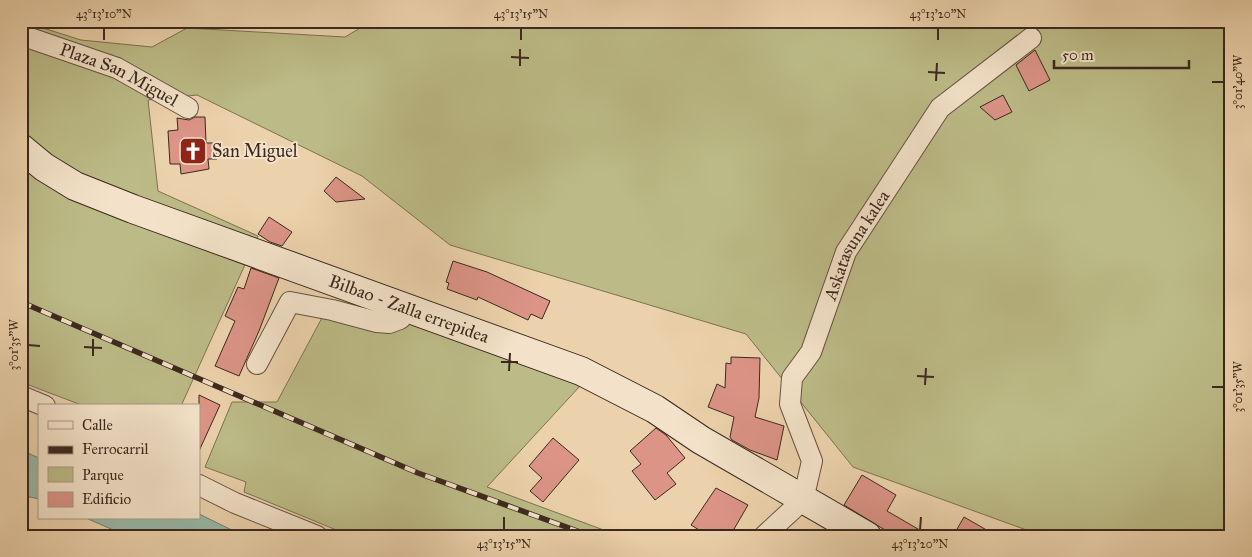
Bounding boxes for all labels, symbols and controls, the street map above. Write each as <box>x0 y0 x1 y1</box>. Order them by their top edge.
text: 43°13'10"N <box>76 7 132 21</box>
text: 43°13'15"N <box>494 7 548 21</box>
text: 43°13'20"N <box>909 7 967 21</box>
street label: Plaza San Miguel <box>57 38 182 111</box>
scale bar <box>1054 38 1190 70</box>
text: 50 m <box>1062 46 1094 64</box>
text: 3°01'40"W <box>1231 54 1245 109</box>
church icon: San Miguel <box>178 136 208 166</box>
place label: San Miguel <box>212 140 298 163</box>
street label: Askatasuna kalea <box>819 186 895 304</box>
street label: Bilbao - Zalla errepidea <box>326 270 492 348</box>
text: 3°01'35"W <box>7 319 21 371</box>
text: 3°01'35"W <box>1231 361 1245 413</box>
legend <box>38 404 200 520</box>
text: Calle <box>82 416 113 434</box>
text: Ferrocarril <box>82 440 150 458</box>
text: Parque <box>82 466 124 485</box>
text: Edificio <box>82 490 131 508</box>
text: 43°13'15"N <box>477 537 531 551</box>
text: 43°13'20"N <box>891 537 949 551</box>

